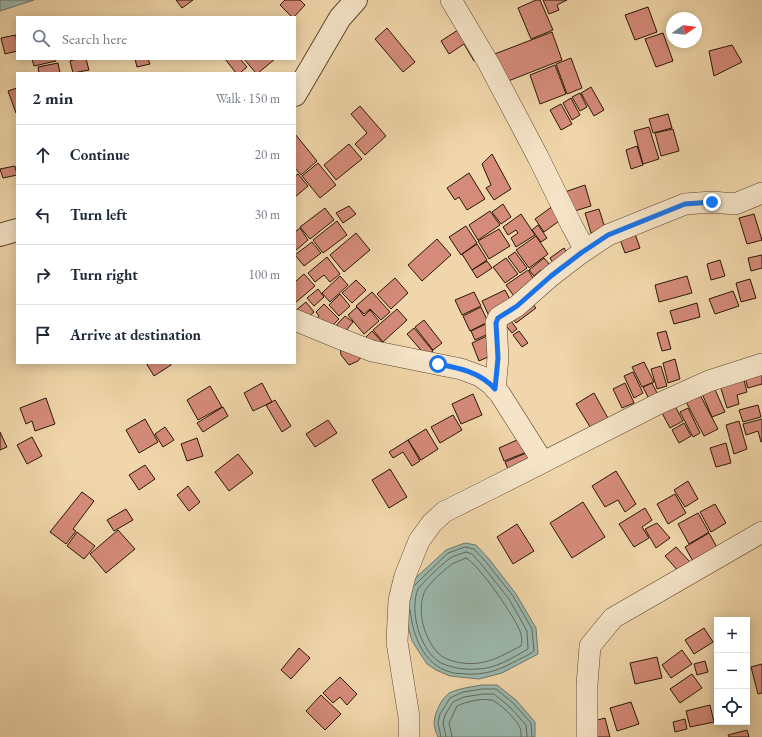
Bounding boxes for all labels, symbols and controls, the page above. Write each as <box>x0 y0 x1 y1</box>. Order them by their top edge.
north arrow <box>666 12 702 48</box>
search box <box>16 16 296 60</box>
icon: search <box>30 27 52 49</box>
text: Search here <box>62 29 127 48</box>
text: 2 min <box>32 87 73 109</box>
text: Walk · 150 m <box>216 90 280 107</box>
icon: ahead <box>32 144 54 166</box>
text: Continue <box>70 145 130 164</box>
text: 20 m <box>255 146 280 163</box>
route end <box>703 193 721 211</box>
icon: left <box>32 204 54 226</box>
text: Turn left <box>70 205 127 224</box>
text: 30 m <box>255 206 280 223</box>
icon: right <box>32 264 54 286</box>
text: Turn right <box>70 265 138 284</box>
text: 100 m <box>249 266 280 283</box>
icon: arrive <box>32 324 54 346</box>
text: Arrive at destination <box>70 325 201 344</box>
route start <box>429 355 447 373</box>
map controls <box>714 617 750 725</box>
button: + <box>714 617 750 653</box>
button: − <box>714 653 750 689</box>
button: locate <box>714 689 750 725</box>

